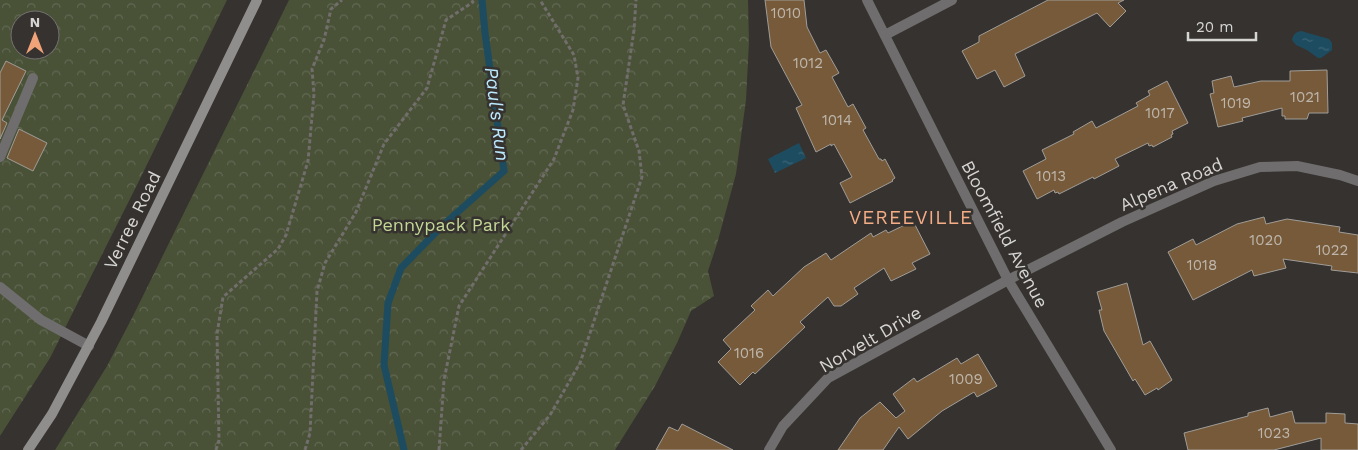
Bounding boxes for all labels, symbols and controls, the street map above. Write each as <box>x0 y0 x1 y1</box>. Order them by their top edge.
house number: 1010 <box>771 4 801 22</box>
north arrow <box>10 10 60 60</box>
scale bar <box>1188 10 1256 42</box>
text: N <box>30 14 40 30</box>
text: 20 m <box>1196 18 1234 36</box>
house number: 1012 <box>793 54 823 72</box>
water label: Paul's Run <box>480 66 514 162</box>
house number: 1021 <box>1290 88 1320 106</box>
house number: 1019 <box>1221 94 1251 112</box>
house number: 1017 <box>1145 104 1175 122</box>
house number: 1014 <box>822 111 852 129</box>
street label: Alpena Road <box>1116 153 1226 215</box>
street label: Bloomfield Avenue <box>957 157 1053 311</box>
house number: 1013 <box>1036 167 1066 185</box>
street label: Verree Road <box>99 168 165 272</box>
district label: VEREEVILLE <box>849 206 973 229</box>
park label: Pennypack Park <box>372 214 510 235</box>
house number: 1020 <box>1249 231 1283 249</box>
house number: 1022 <box>1316 241 1348 259</box>
house number: 1018 <box>1187 256 1217 274</box>
street label: Norvelt Drive <box>815 301 925 377</box>
house number: 1016 <box>734 344 764 362</box>
house number: 1009 <box>949 370 983 388</box>
house number: 1023 <box>1258 424 1290 442</box>

